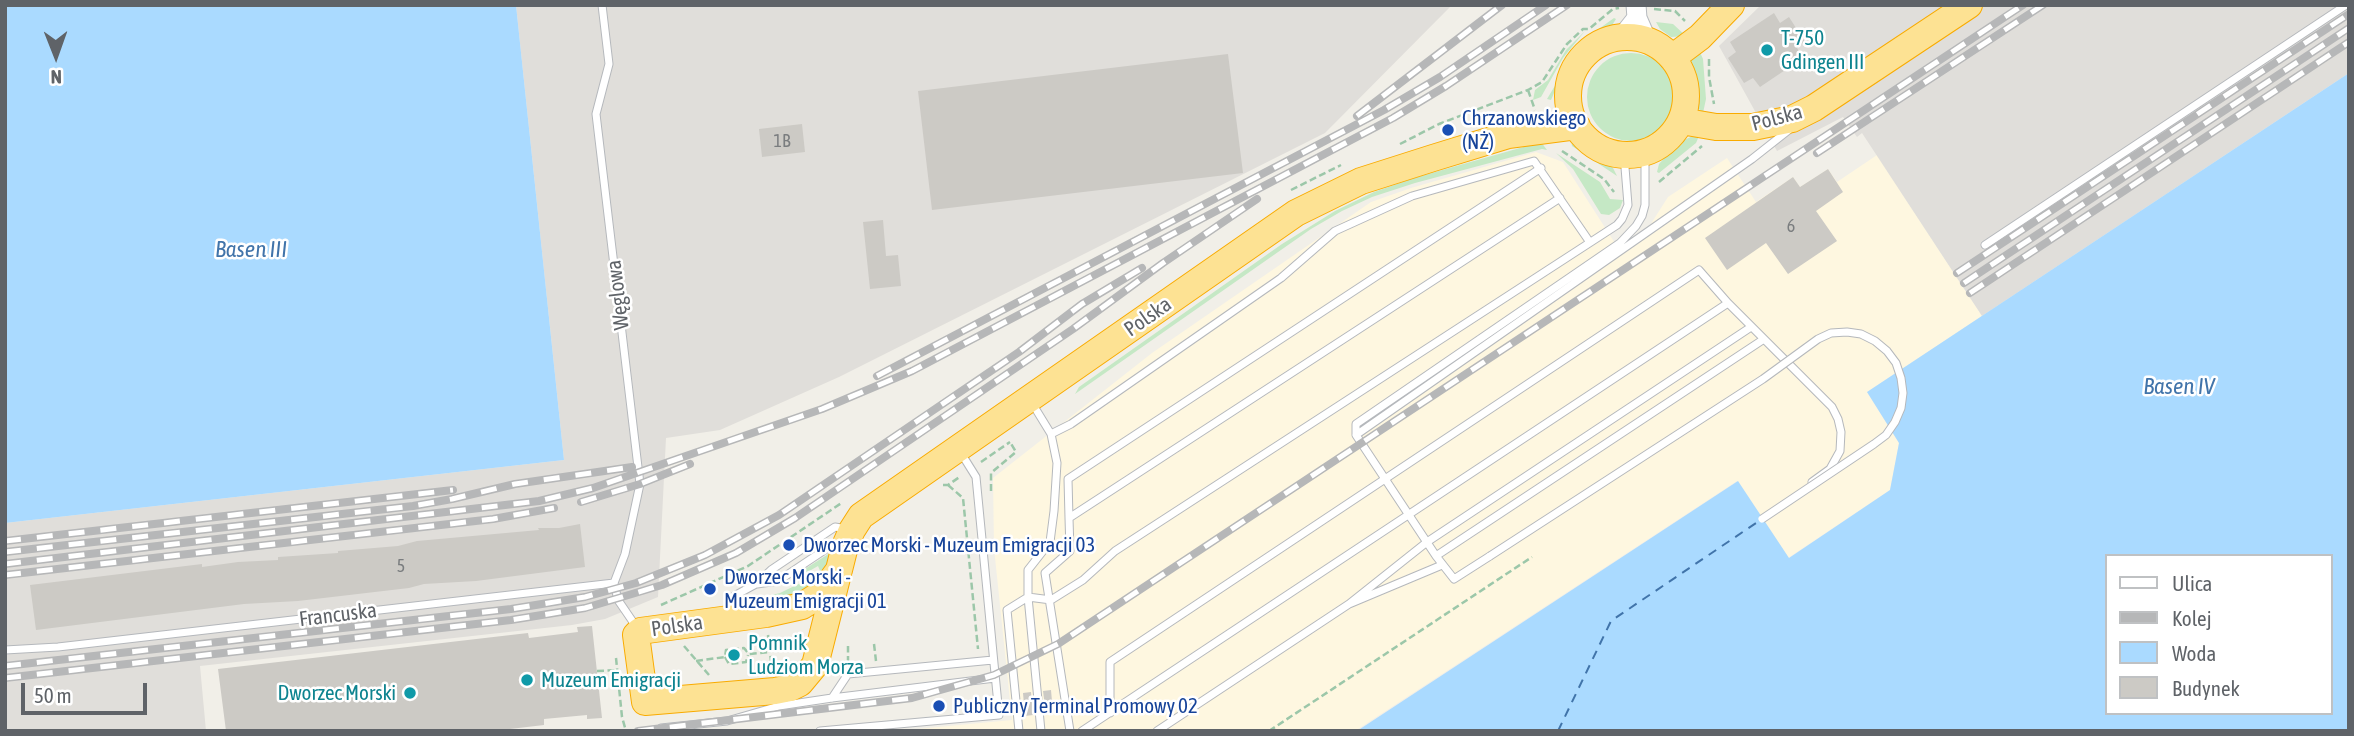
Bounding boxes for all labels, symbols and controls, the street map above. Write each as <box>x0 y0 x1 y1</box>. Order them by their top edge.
north arrow <box>21 21 91 91</box>
place label: T-750 Gdingen III <box>1781 25 1864 75</box>
marker: T-750 Gdingen III <box>1759 42 1775 58</box>
text: N <box>51 66 62 88</box>
street label: Polska <box>1749 99 1805 137</box>
place label: Chrzanowskiego (NŻ) <box>1462 105 1586 155</box>
marker: Chrzanowskiego (NŻ) <box>1440 122 1456 138</box>
house number: 1B <box>774 130 790 152</box>
house number: 6 <box>1787 215 1795 237</box>
water label: Basen III <box>215 236 287 264</box>
street label: Węglowa <box>601 259 635 331</box>
street label: Polska <box>1120 292 1176 342</box>
water label: Basen IV <box>2143 373 2215 401</box>
place label: Dworzec Morski - Muzeum Emigracji 03 <box>803 532 1095 558</box>
marker: Dworzec Morski - Muzeum Emigracji 03 <box>781 537 797 553</box>
legend <box>2106 554 2333 715</box>
house number: 5 <box>397 555 405 577</box>
place label: Dworzec Morski - Muzeum Emigracji 01 <box>724 564 887 614</box>
text: Ulica <box>2172 571 2212 595</box>
marker: Dworzec Morski - Muzeum Emigracji 01 <box>702 581 718 597</box>
street label: Francuska <box>298 598 378 632</box>
text: Kolej <box>2172 606 2211 630</box>
street label: Polska <box>650 610 704 642</box>
place label: Pomnik Ludziom Morza <box>748 630 864 680</box>
text: Woda <box>2172 641 2216 665</box>
marker: Pomnik Ludziom Morza <box>726 647 742 663</box>
place label: Muzeum Emigracji <box>541 667 681 693</box>
scale bar <box>24 670 150 714</box>
marker: Muzeum Emigracji <box>519 672 535 688</box>
text: Budynek <box>2172 676 2240 700</box>
place label: Dworzec Morski <box>277 680 396 706</box>
text: 50 m <box>34 683 72 707</box>
marker: Dworzec Morski <box>402 685 418 701</box>
place label: Publiczny Terminal Promowy 02 <box>953 693 1198 719</box>
marker: Publiczny Terminal Promowy 02 <box>931 698 947 714</box>

